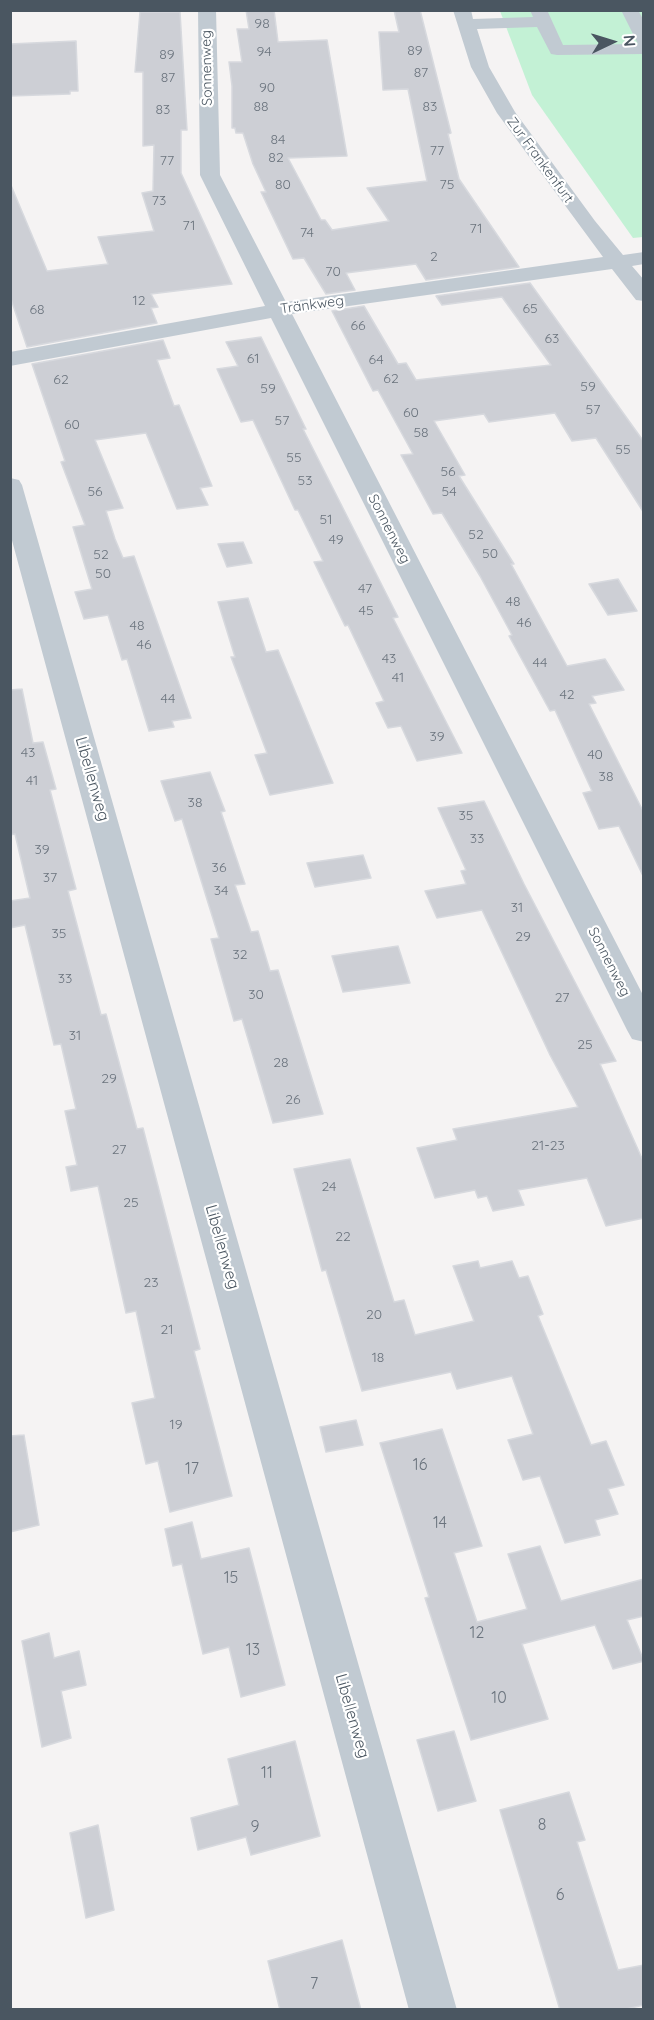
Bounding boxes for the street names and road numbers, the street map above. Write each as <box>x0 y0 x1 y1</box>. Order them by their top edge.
street label: Sonnenweg <box>198 30 216 106</box>
street label: Zur Frankenfurt <box>503 114 577 206</box>
street label: Tränkweg <box>279 292 345 318</box>
street label: Sonnenweg <box>364 492 414 566</box>
street label: Libellenweg <box>71 734 113 824</box>
street label: Sonnenweg <box>584 925 634 999</box>
street label: Libellenweg <box>201 1202 243 1292</box>
street label: Libellenweg <box>331 1671 373 1761</box>

